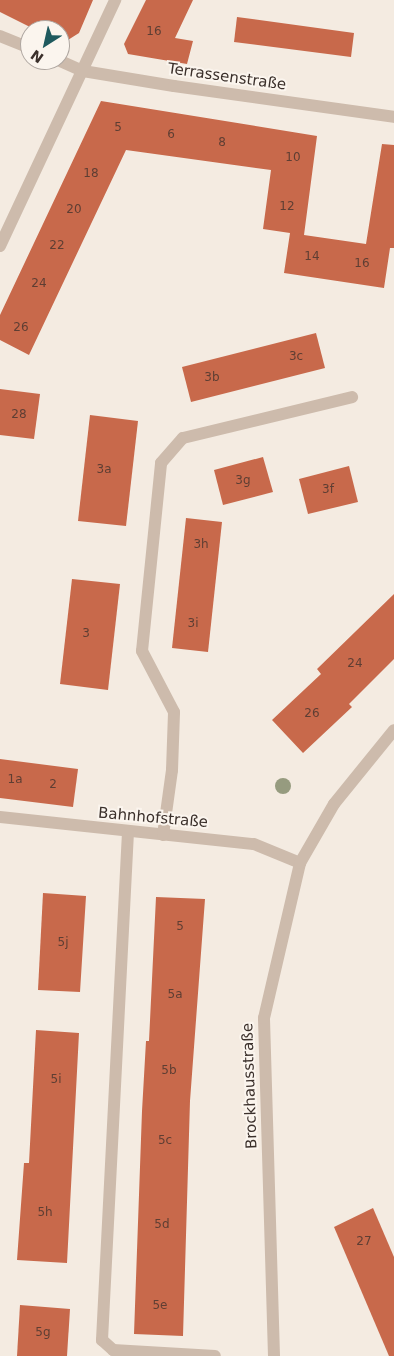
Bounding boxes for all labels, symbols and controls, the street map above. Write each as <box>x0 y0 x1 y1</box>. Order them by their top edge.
north arrow <box>20 20 70 70</box>
house number: 16 <box>146 25 162 39</box>
text: N <box>28 47 46 66</box>
street label: Terrassenstraße <box>167 60 287 94</box>
house number: 5 <box>114 121 122 135</box>
house number: 6 <box>167 128 175 142</box>
house number: 8 <box>218 136 226 150</box>
house number: 10 <box>285 151 301 165</box>
house number: 18 <box>83 167 99 181</box>
house number: 12 <box>279 200 295 214</box>
house number: 20 <box>66 203 82 217</box>
house number: 22 <box>49 239 65 253</box>
house number: 14 <box>304 250 320 264</box>
house number: 16 <box>354 257 370 271</box>
house number: 24 <box>31 277 47 291</box>
house number: 26 <box>13 321 29 335</box>
house number: 3c <box>289 350 303 364</box>
house number: 3b <box>204 371 220 385</box>
house number: 28 <box>11 408 27 422</box>
house number: 3a <box>97 463 111 477</box>
house number: 3g <box>235 474 251 488</box>
house number: 3f <box>322 483 334 497</box>
house number: 3h <box>193 538 209 552</box>
house number: 3i <box>188 617 198 631</box>
house number: 3 <box>82 627 90 641</box>
house number: 24 <box>347 657 363 671</box>
house number: 26 <box>304 707 320 721</box>
house number: 1a <box>8 773 22 787</box>
house number: 2 <box>49 778 57 792</box>
street label: Bahnhofstraße <box>97 804 209 832</box>
house number: 5 <box>176 920 184 934</box>
house number: 5j <box>58 936 68 950</box>
house number: 5a <box>168 988 182 1002</box>
street label: Brockhausstraße <box>239 1023 261 1149</box>
house number: 5b <box>161 1064 177 1078</box>
house number: 5i <box>51 1073 61 1087</box>
house number: 5c <box>158 1134 172 1148</box>
house number: 5h <box>37 1206 53 1220</box>
house number: 5d <box>154 1218 170 1232</box>
house number: 27 <box>356 1235 372 1249</box>
house number: 5e <box>152 1299 168 1313</box>
house number: 5g <box>35 1326 51 1340</box>

